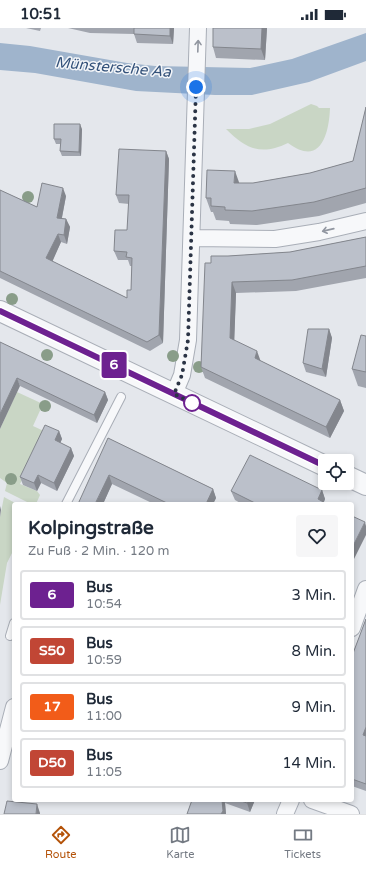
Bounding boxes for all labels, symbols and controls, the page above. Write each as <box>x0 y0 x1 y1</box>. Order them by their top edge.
text: 10:51 <box>20 5 62 23</box>
one-way arrow <box>194 40 201 53</box>
water label: Münstersche Aa <box>54 53 172 81</box>
your location <box>186 77 206 97</box>
one-way arrow <box>322 227 335 235</box>
line badge: 6 <box>101 352 127 378</box>
text: 6 <box>110 356 118 373</box>
unlabelled marker <box>183 394 201 412</box>
map controls <box>318 454 354 490</box>
button: locate <box>318 454 354 490</box>
button: heart <box>296 515 338 557</box>
text: Kolpingstraße <box>28 517 154 539</box>
text: Zu Fuß · 2 Min. · 120 m <box>28 543 169 559</box>
text: Bus <box>86 578 113 596</box>
text: 6 <box>48 586 56 603</box>
text: 3 Min. <box>292 586 336 604</box>
text: 10:54 <box>86 596 122 612</box>
text: Bus <box>86 634 113 652</box>
text: S50 <box>39 642 65 659</box>
text: 8 Min. <box>292 642 336 660</box>
text: 10:59 <box>86 652 122 668</box>
text: Bus <box>86 690 113 708</box>
text: 17 <box>43 698 61 715</box>
text: 9 Min. <box>292 698 336 716</box>
text: 11:00 <box>86 708 122 724</box>
text: Bus <box>86 746 113 764</box>
text: D50 <box>38 754 66 771</box>
text: 14 Min. <box>282 754 336 772</box>
text: 11:05 <box>86 764 122 780</box>
tab: Route <box>45 824 76 861</box>
tab: Karte <box>166 824 194 861</box>
tab: Tickets <box>284 824 321 861</box>

